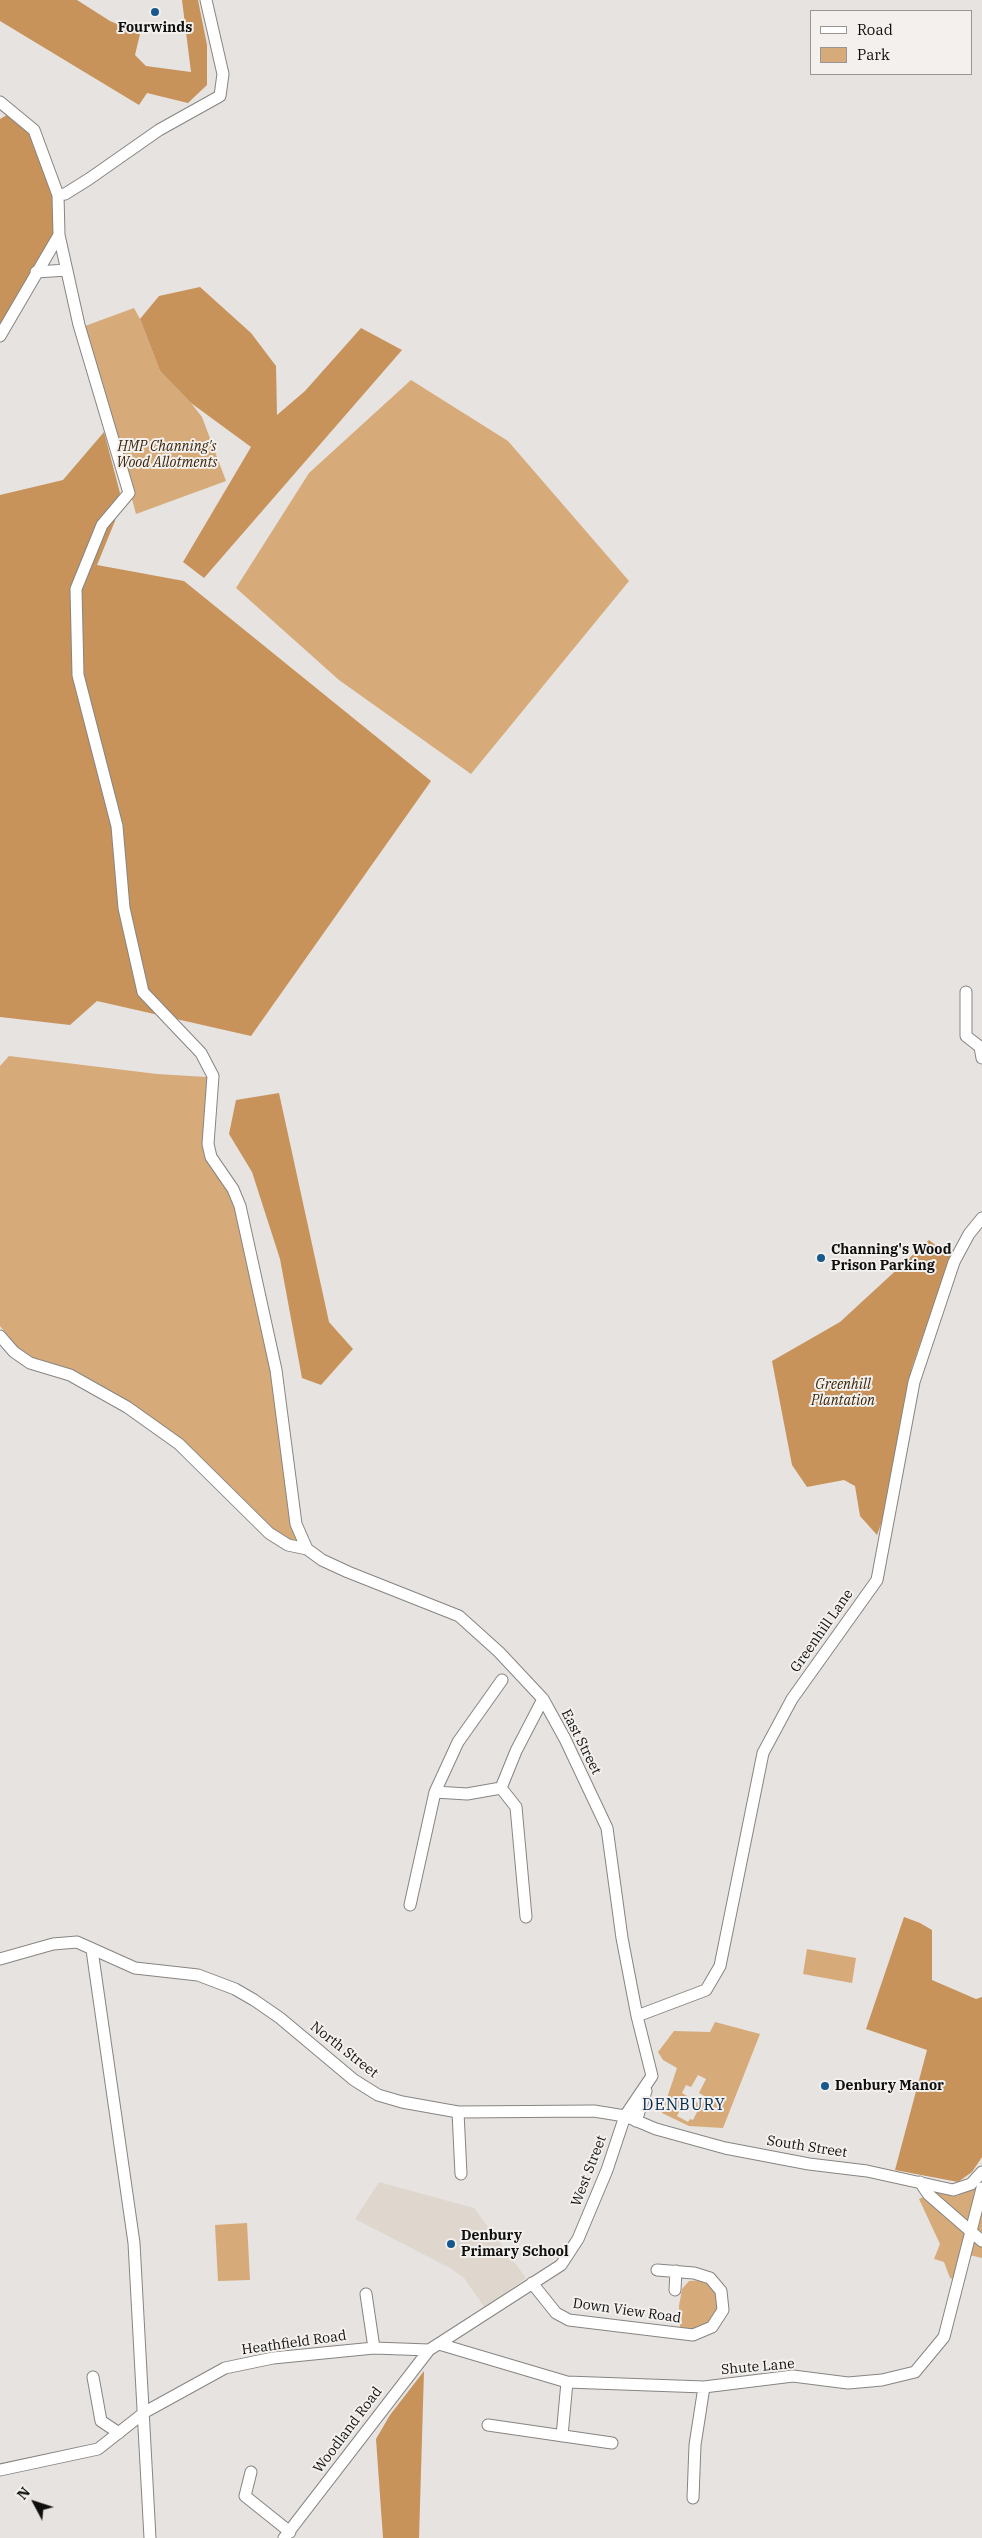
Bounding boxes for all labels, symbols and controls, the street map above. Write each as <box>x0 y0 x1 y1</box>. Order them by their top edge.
marker: Fourwinds <box>149 6 161 18</box>
legend <box>810 10 972 75</box>
place label: Fourwinds <box>118 20 192 36</box>
text: Road <box>857 20 893 39</box>
text: Park <box>857 45 890 64</box>
park label: HMP Channing's Wood Allotments <box>116 439 218 472</box>
place label: Channing's Wood Prison Parking <box>831 1242 951 1274</box>
marker: Channing's Wood Prison Parking <box>815 1252 827 1264</box>
park label: Greenhill Plantation <box>811 1377 875 1410</box>
street label: Greenhill Lane <box>787 1586 857 1676</box>
street label: East Street <box>557 1707 605 1777</box>
street label: North Street <box>307 2018 381 2082</box>
place label: Denbury Manor <box>835 2078 944 2094</box>
marker: Denbury Manor <box>819 2080 831 2092</box>
district label: DENBURY <box>641 2095 727 2115</box>
street label: South Street <box>766 2132 848 2162</box>
street label: West Street <box>568 2133 610 2209</box>
place label: Denbury Primary School <box>461 2228 569 2260</box>
marker: Denbury Primary School <box>445 2238 457 2250</box>
street label: Down View Road <box>572 2295 682 2327</box>
street label: Heathfield Road <box>241 2327 347 2359</box>
street label: Shute Lane <box>721 2355 795 2379</box>
street label: Woodland Road <box>310 2384 386 2476</box>
north arrow <box>10 2478 60 2528</box>
text: N <box>13 2483 34 2503</box>

